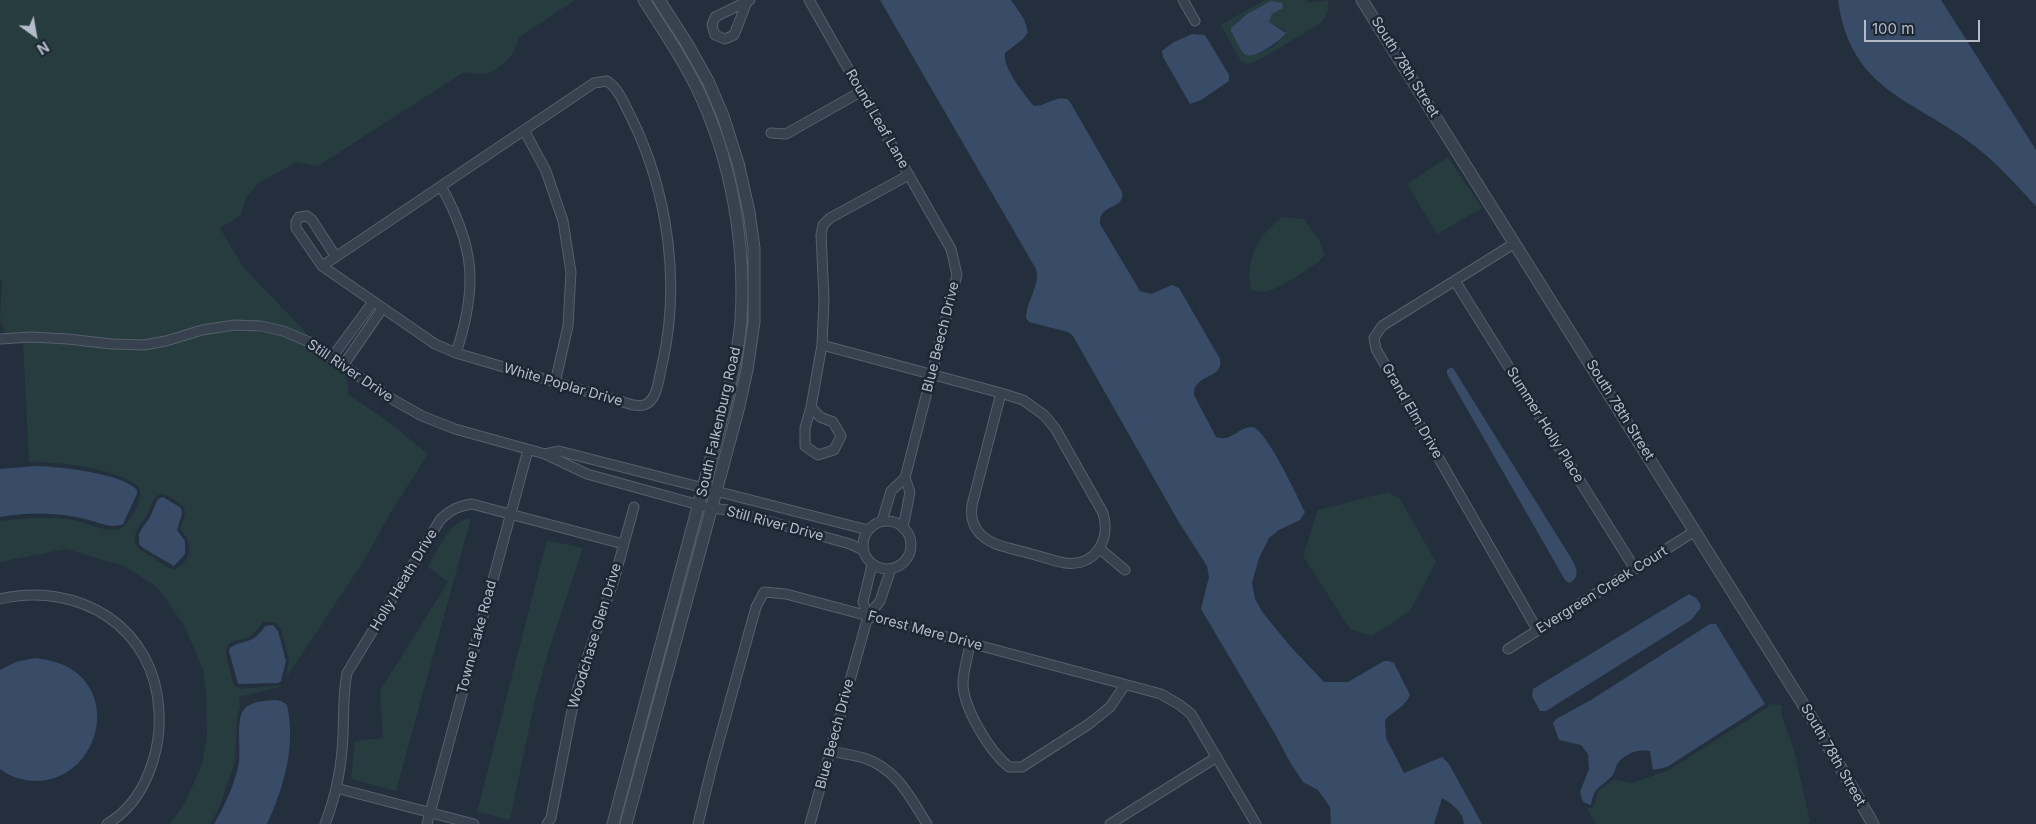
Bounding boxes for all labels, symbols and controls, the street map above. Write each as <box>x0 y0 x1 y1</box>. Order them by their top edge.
north arrow <box>10 10 60 60</box>
scale bar <box>1866 10 1982 42</box>
street label: South 78th Street <box>1367 14 1443 120</box>
text: 100 m <box>1872 19 1914 38</box>
text: N <box>34 38 52 58</box>
street label: Round Leaf Lane <box>842 66 912 172</box>
street label: Blue Beech Drive <box>919 280 963 394</box>
street label: Still River Drive <box>304 336 396 406</box>
street label: South Falkenburg Road <box>694 345 744 499</box>
street label: South 78th Street <box>1582 357 1658 463</box>
street label: White Poplar Drive <box>502 360 624 410</box>
street label: Grand Elm Drive <box>1378 360 1446 462</box>
street label: Summer Holly Place <box>1503 364 1587 486</box>
street label: Still River Drive <box>725 503 825 545</box>
street label: Holly Heath Drive <box>367 526 441 634</box>
street label: Evergreen Creek Court <box>1533 543 1671 637</box>
street label: Woodchase Glen Drive <box>565 561 625 711</box>
street label: Towne Lake Road <box>454 578 500 696</box>
street label: Forest Mere Drive <box>866 608 984 654</box>
street label: Blue Beech Drive <box>812 677 858 791</box>
street label: South 78th Street <box>1797 701 1869 809</box>

